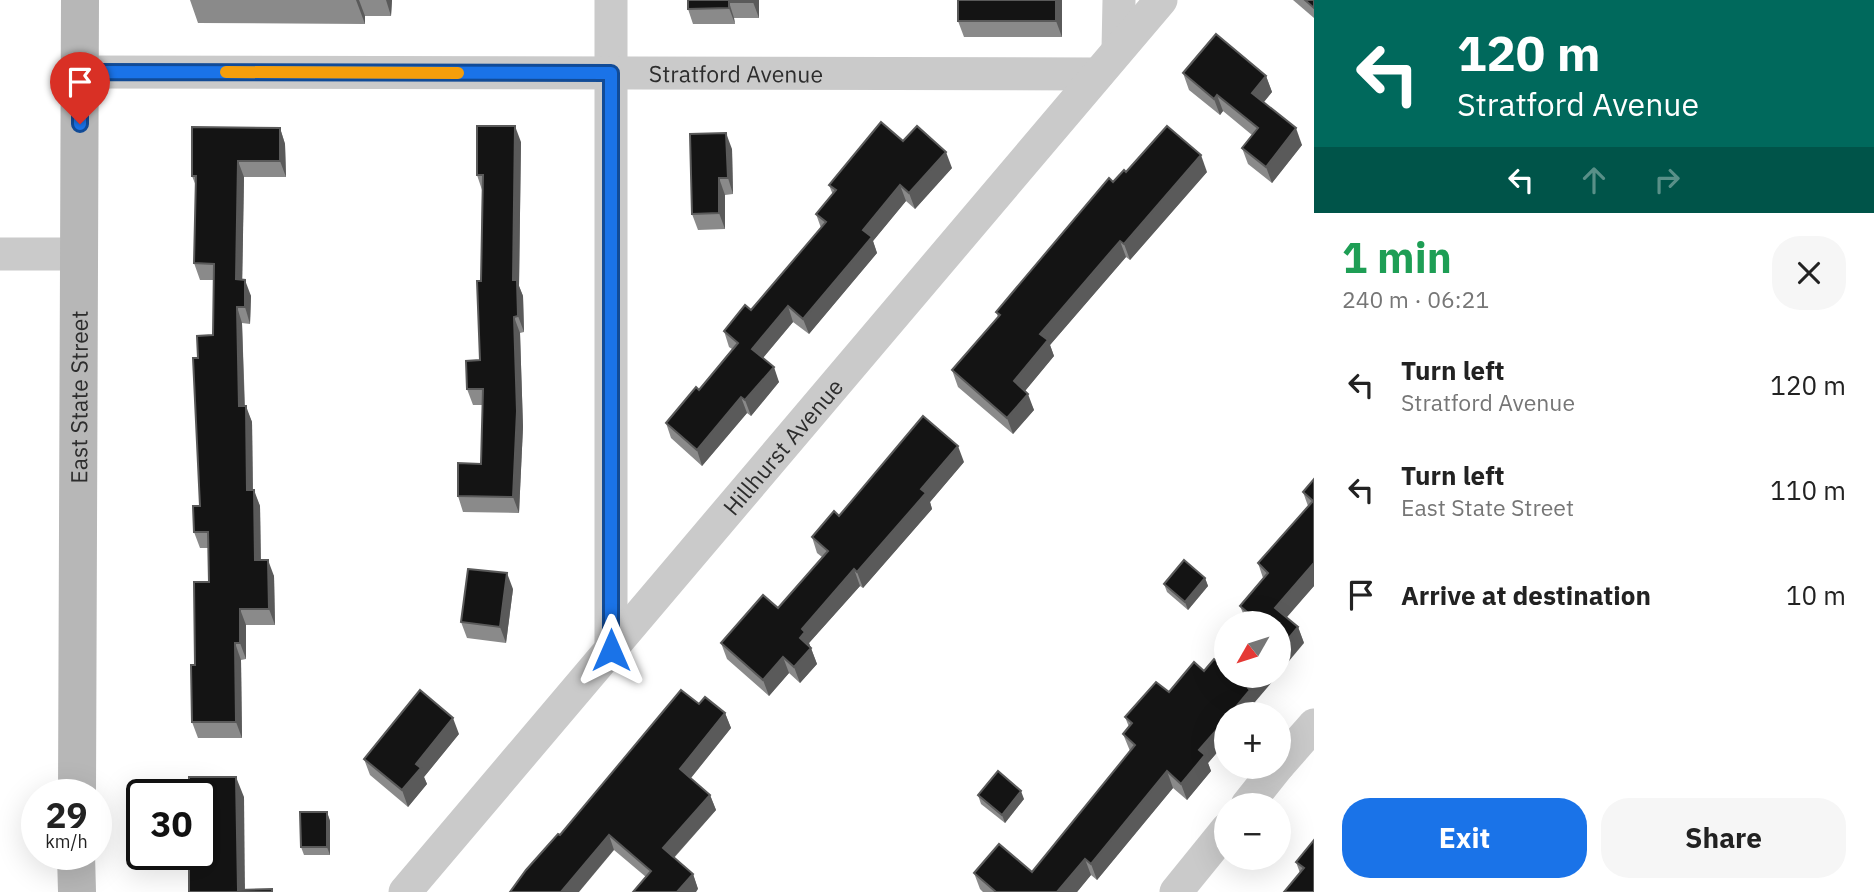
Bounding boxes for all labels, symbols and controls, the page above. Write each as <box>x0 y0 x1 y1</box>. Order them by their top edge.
text: 120 m <box>1457 21 1601 84</box>
icon: left <box>1342 28 1433 119</box>
pin <box>50 52 110 124</box>
street label: Stratford Avenue <box>649 58 823 88</box>
icon: arrive <box>61 63 99 101</box>
text: Stratford Avenue <box>1457 83 1699 125</box>
icon: left <box>1502 161 1540 199</box>
icon: ahead <box>1575 161 1613 199</box>
icon: right <box>1648 161 1686 199</box>
text: 1 min <box>1342 230 1452 285</box>
button: close <box>1772 236 1846 310</box>
text: 240 m · 06:21 <box>1342 284 1489 314</box>
street label: East State Street <box>63 310 94 484</box>
text: Turn left <box>1401 353 1504 387</box>
icon: left <box>1342 366 1380 404</box>
text: 120 m <box>1770 368 1846 402</box>
street label: Hillhurst Avenue <box>716 372 849 521</box>
text: Stratford Avenue <box>1401 387 1575 417</box>
text: Turn left <box>1401 458 1504 492</box>
icon: left <box>1342 471 1380 509</box>
text: 110 m <box>1770 473 1846 507</box>
text: East State Street <box>1401 492 1574 522</box>
icon: arrive <box>1342 576 1380 614</box>
text: Arrive at destination <box>1401 578 1651 612</box>
text: 10 m <box>1786 578 1846 612</box>
north arrow <box>1214 611 1292 688</box>
map controls <box>1214 611 1291 870</box>
position arrow <box>574 613 648 687</box>
button: + <box>1214 702 1291 779</box>
speed limit sign: 30 <box>126 779 217 870</box>
text: 29 <box>45 792 88 838</box>
button: − <box>1214 793 1291 870</box>
button: Exit <box>1342 798 1587 878</box>
button: Share <box>1601 798 1846 878</box>
text: km/h <box>45 830 88 853</box>

